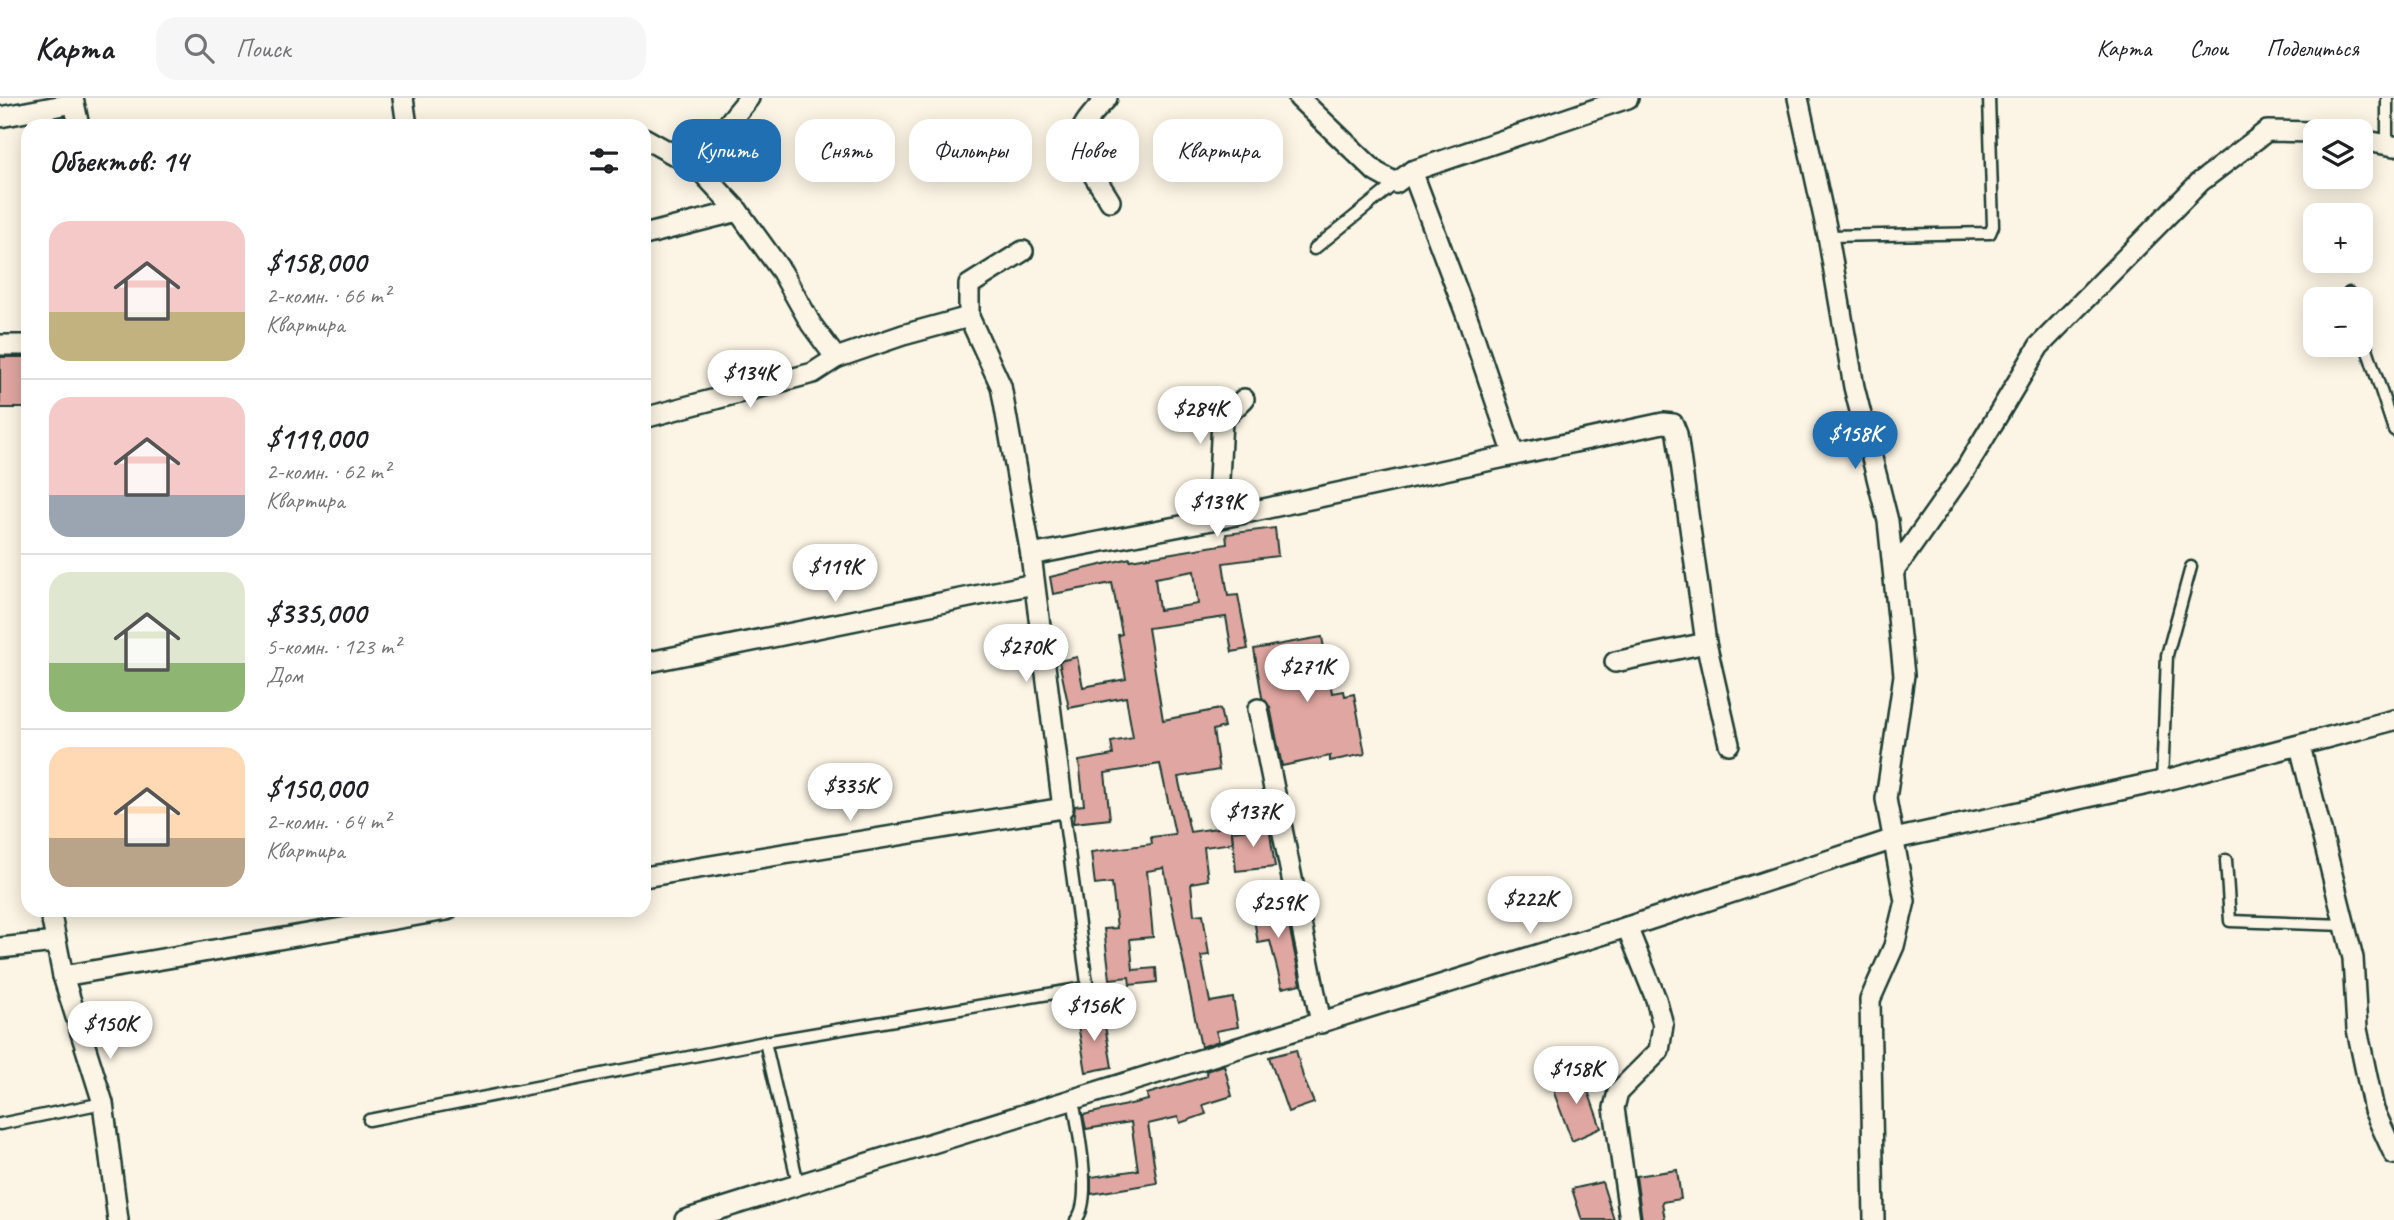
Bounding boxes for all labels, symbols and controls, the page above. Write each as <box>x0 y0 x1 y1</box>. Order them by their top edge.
search box <box>156 17 646 80</box>
text: Карта <box>35 27 114 69</box>
icon: search <box>180 29 218 67</box>
text: Поиск <box>236 32 290 65</box>
text: Карта <box>2097 33 2151 63</box>
text: Слои <box>2189 33 2228 63</box>
text: Поделиться <box>2266 33 2359 63</box>
chip: Купить <box>672 119 781 182</box>
chip: Снять <box>795 119 895 182</box>
chip: Фильтры <box>909 119 1032 182</box>
chip: Новое <box>1046 119 1139 182</box>
chip: Квартира <box>1153 119 1283 182</box>
map controls <box>2303 119 2373 357</box>
button: layers <box>2303 119 2373 189</box>
text: Объектов: 14 <box>49 142 188 180</box>
icon: filters <box>585 142 623 180</box>
button: + <box>2303 203 2373 273</box>
text: $158,000 <box>266 243 366 281</box>
icon: home <box>105 249 189 333</box>
text: 2-комн. · 66 m² <box>266 281 390 310</box>
button: − <box>2303 287 2373 357</box>
text: Квартира <box>266 310 344 339</box>
pin: $134K <box>701 350 799 410</box>
text: $134K <box>723 358 777 387</box>
pin: $284K <box>1151 386 1249 446</box>
text: $284K <box>1173 394 1227 423</box>
pin: $158K <box>1806 412 1904 471</box>
text: $119,000 <box>266 419 366 457</box>
text: $158K <box>1829 419 1881 448</box>
icon: home <box>105 425 189 509</box>
text: 2-комн. · 62 m² <box>266 457 390 486</box>
pin: $139K <box>1168 480 1266 539</box>
text: Квартира <box>266 486 344 515</box>
text: $139K <box>1191 487 1243 516</box>
pin: $119K <box>786 545 884 604</box>
text: $119K <box>809 552 861 581</box>
text: $335,000 <box>266 594 366 632</box>
icon: home <box>105 600 189 684</box>
pin: $270K <box>977 624 1075 684</box>
text: 5-комн. · 123 m² <box>266 632 400 661</box>
text: $270K <box>1000 632 1053 661</box>
pin: $271K <box>1258 644 1356 704</box>
text: $271K <box>1281 652 1334 681</box>
text: Дом <box>266 661 303 690</box>
pin: $335K <box>801 764 899 823</box>
text: $150,000 <box>266 769 366 807</box>
text: $335K <box>824 771 876 800</box>
icon: home <box>105 775 189 859</box>
pin: $137K <box>1204 790 1302 849</box>
text: $137K <box>1227 797 1280 826</box>
text: 2-комн. · 64 m² <box>266 807 390 836</box>
text: Квартира <box>266 836 344 865</box>
pin: $222K <box>1481 876 1579 936</box>
pin: $259K <box>1229 880 1327 940</box>
text: $222K <box>1503 884 1557 913</box>
text: $259K <box>1252 888 1304 917</box>
pin: $156K <box>1045 984 1143 1043</box>
text: $156K <box>1067 991 1121 1020</box>
pin: $150K <box>61 1002 159 1061</box>
text: $150K <box>84 1009 136 1038</box>
pin: $158K <box>1527 1046 1625 1106</box>
text: $158K <box>1550 1054 1602 1083</box>

